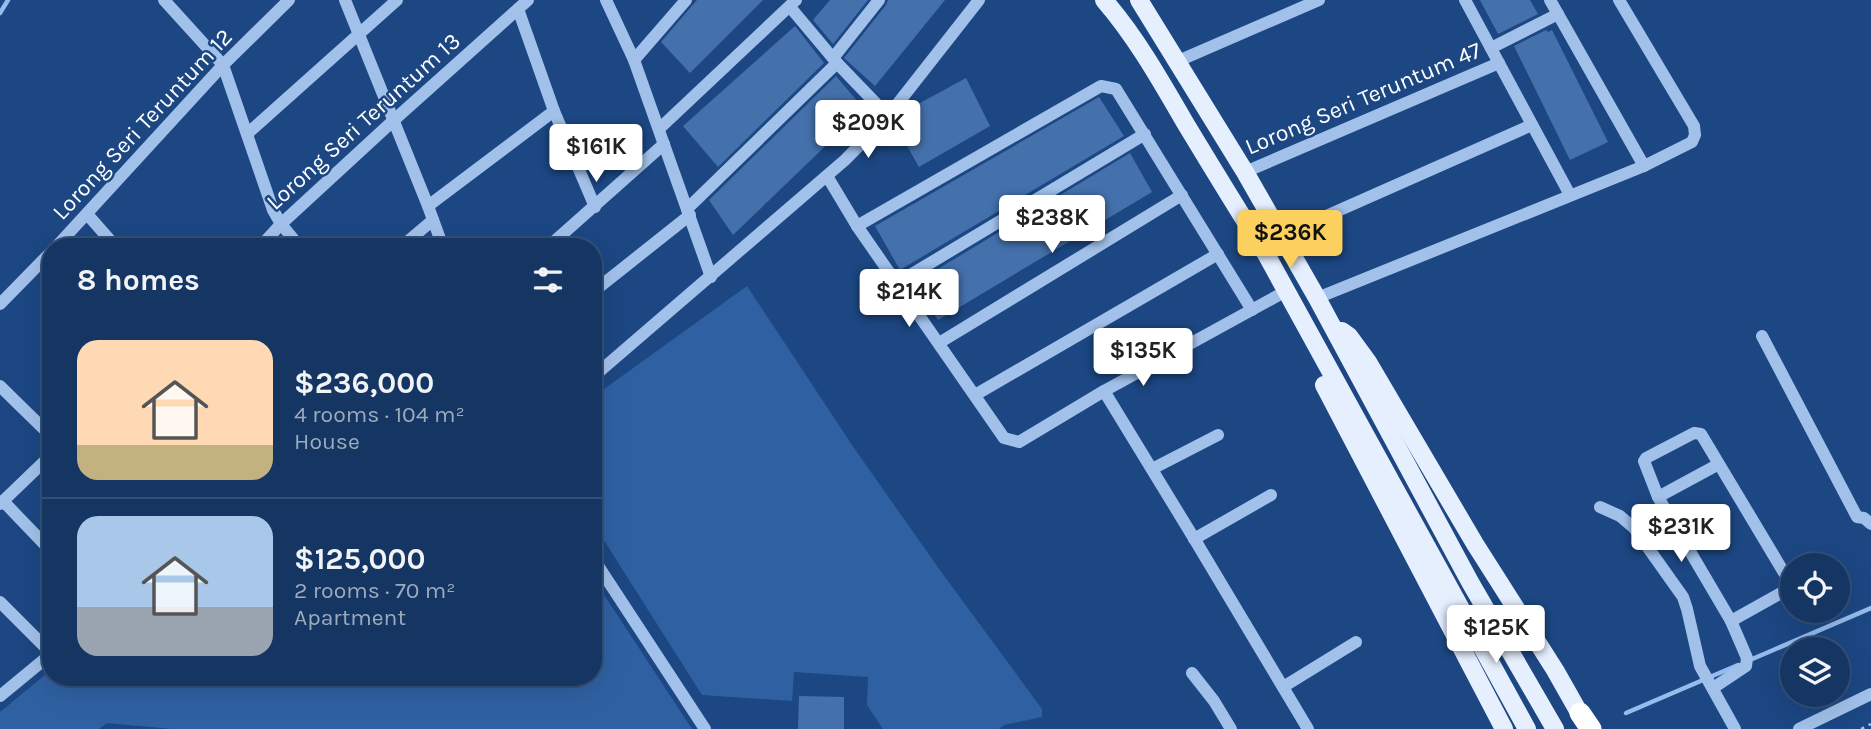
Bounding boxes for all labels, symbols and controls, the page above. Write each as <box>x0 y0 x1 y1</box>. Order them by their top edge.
street label: Lorong Seri Teruntum 12 <box>47 23 238 225</box>
street label: Lorong Seri Teruntum 13 <box>261 27 466 215</box>
street label: Lorong Seri Teruntum 47 <box>1241 36 1485 160</box>
pin: $209K <box>819 100 917 160</box>
text: $209K <box>831 109 905 136</box>
pin: $161K <box>547 124 645 184</box>
text: $161K <box>565 133 627 160</box>
pin: $238K <box>1003 196 1101 255</box>
text: $238K <box>1015 204 1089 231</box>
pin: $236K <box>1241 210 1339 270</box>
text: $236K <box>1253 219 1327 246</box>
icon: filters <box>529 261 567 299</box>
text: 8 homes <box>77 262 200 298</box>
pin: $214K <box>860 270 958 329</box>
text: $214K <box>876 278 942 305</box>
pin: $135K <box>1094 328 1192 388</box>
text: $135K <box>1110 337 1176 364</box>
text: $236,000 <box>294 365 434 401</box>
icon: home <box>133 368 217 452</box>
text: 4 rooms · 104 m² <box>294 401 465 428</box>
text: House <box>294 428 360 455</box>
pin: $231K <box>1632 504 1730 564</box>
text: $231K <box>1647 513 1715 540</box>
text: $125,000 <box>294 541 426 577</box>
icon: home <box>133 544 217 628</box>
map controls <box>1780 553 1850 707</box>
button: locate <box>1780 553 1850 623</box>
text: 2 rooms · 70 m² <box>294 577 456 604</box>
text: Apartment <box>294 604 406 631</box>
pin: $125K <box>1447 606 1545 665</box>
text: $125K <box>1463 614 1529 641</box>
button: layers <box>1780 637 1850 707</box>

